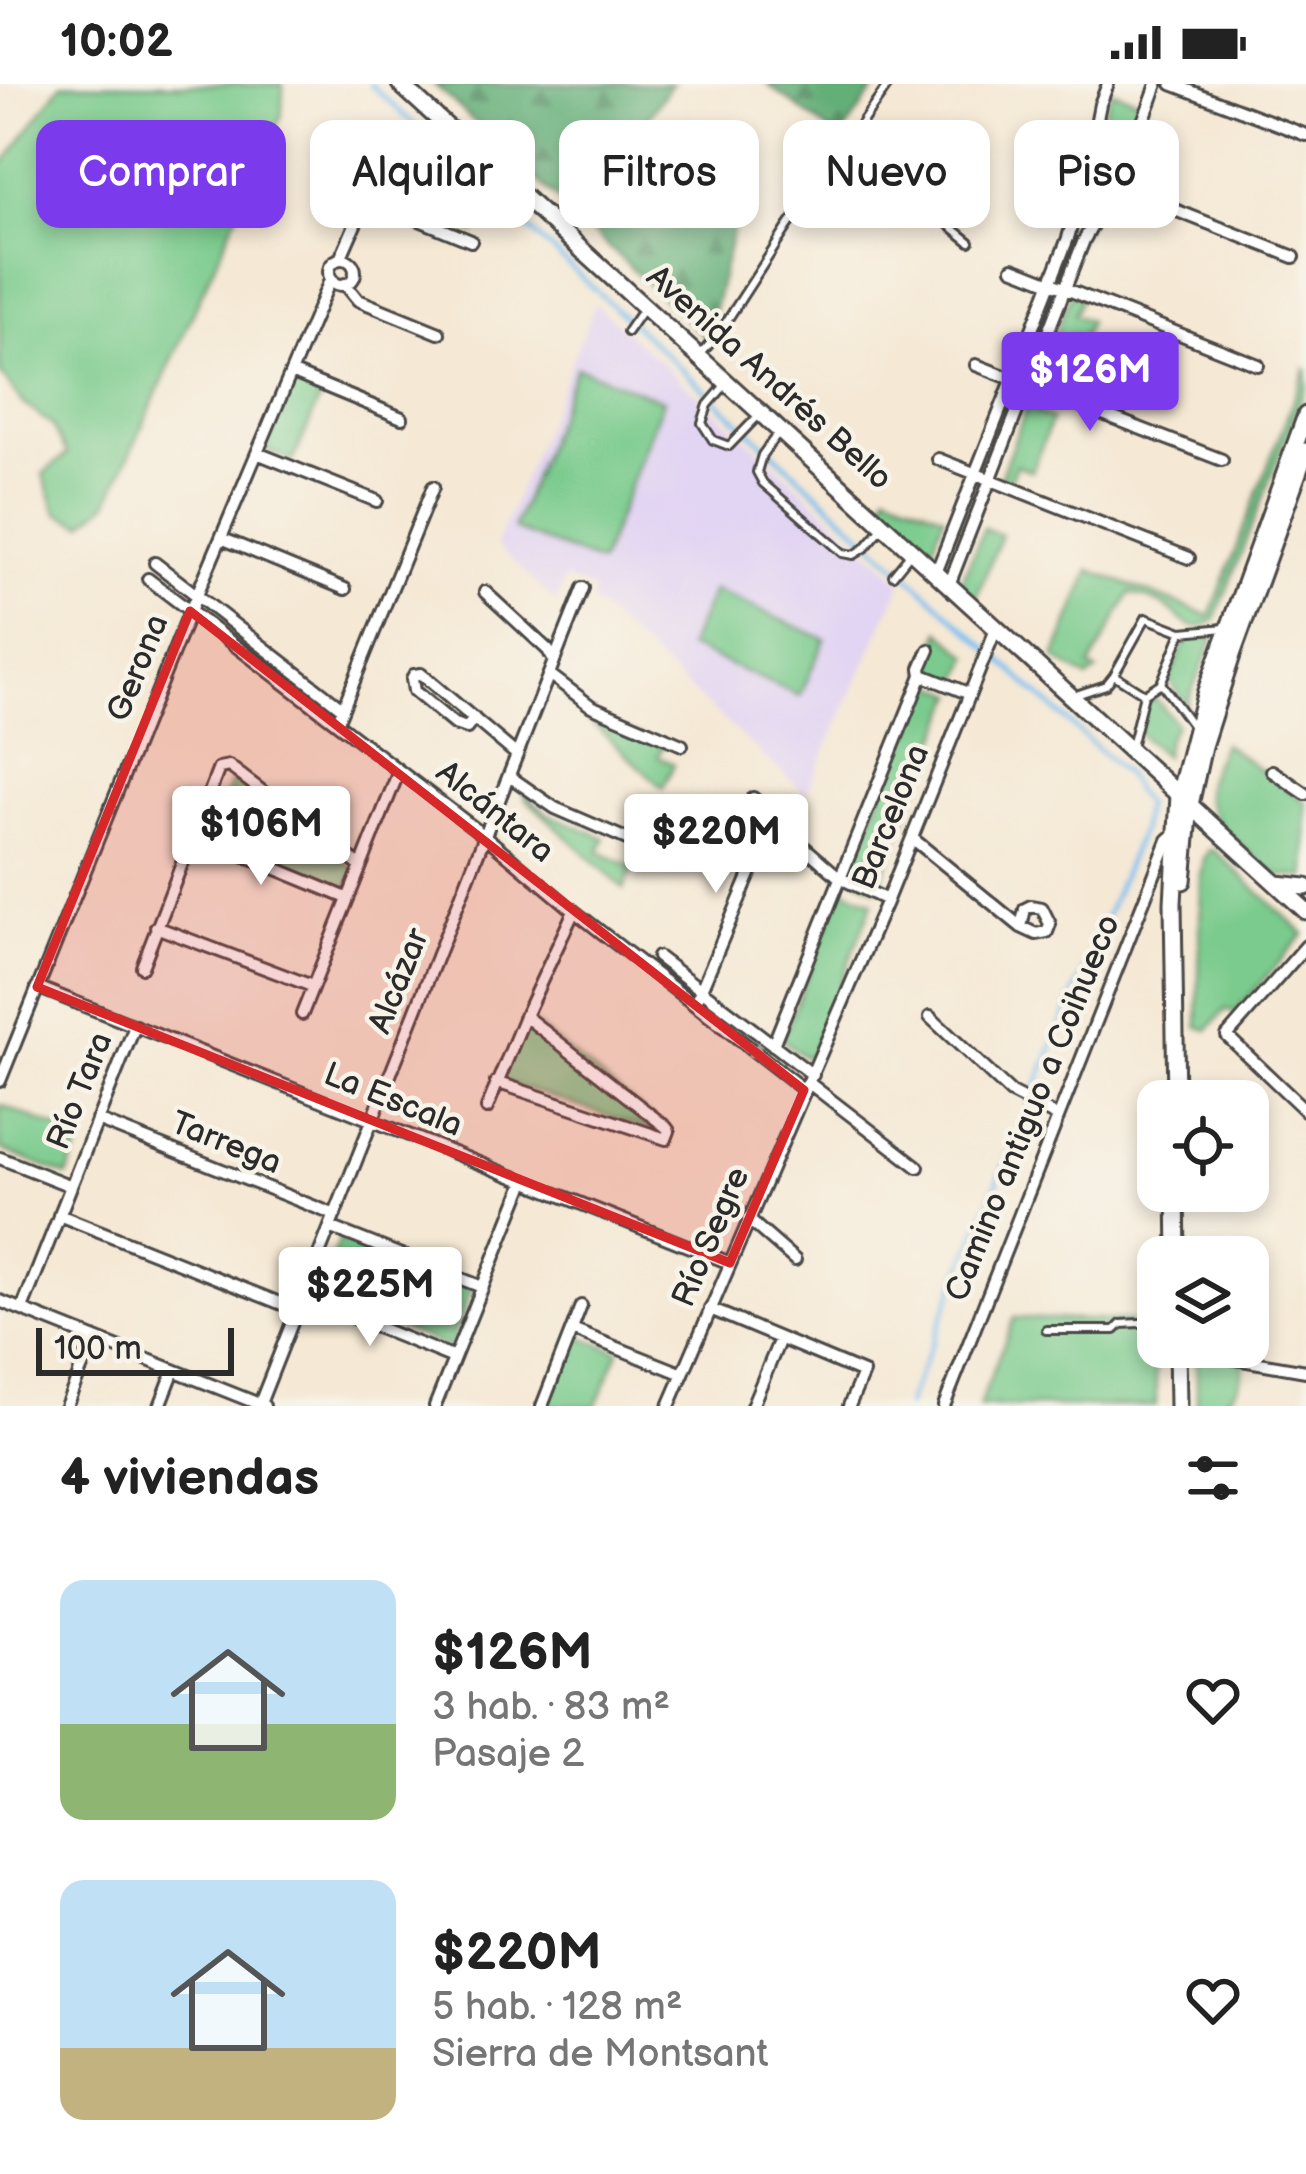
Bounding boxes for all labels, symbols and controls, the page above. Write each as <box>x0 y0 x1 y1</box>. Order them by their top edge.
text: 10:02 <box>60 15 173 70</box>
chip: Comprar <box>36 120 286 228</box>
chip: Alquilar <box>310 120 535 228</box>
chip: Filtros <box>559 120 759 228</box>
chip: Nuevo <box>783 120 990 228</box>
chip: Piso <box>1014 120 1179 228</box>
street label: Avenida Andrés Bello <box>638 257 900 499</box>
pin: $126M <box>1006 332 1174 434</box>
text: $126M <box>1029 347 1151 394</box>
street label: Gerona <box>99 609 177 727</box>
street label: Barcelona <box>844 739 938 895</box>
street label: Alcántara <box>428 752 562 872</box>
pin: $106M <box>177 786 345 888</box>
pin: $220M <box>632 794 800 896</box>
text: $106M <box>199 801 323 848</box>
text: $220M <box>651 809 781 856</box>
street label: Camino antiguo a Coihueco <box>937 909 1129 1307</box>
street label: Alcázar <box>360 922 438 1039</box>
street label: Río Tara <box>38 1027 122 1155</box>
one-way arrow <box>734 1034 765 1059</box>
street label: La Escala <box>318 1054 468 1146</box>
map controls <box>1137 1080 1269 1368</box>
button: locate <box>1137 1080 1269 1212</box>
street label: Tarrega <box>165 1103 287 1183</box>
street label: Río Segre <box>664 1161 758 1313</box>
button: layers <box>1137 1236 1269 1368</box>
pin: $225M <box>286 1247 454 1349</box>
text: $225M <box>306 1262 434 1309</box>
scale bar <box>36 1322 234 1375</box>
text: 100 m <box>54 1329 142 1369</box>
icon: filters <box>1180 1445 1246 1511</box>
text: 4 viviendas <box>60 1448 319 1509</box>
text: $126M <box>432 1623 593 1684</box>
icon: home <box>156 1628 300 1772</box>
icon: heart <box>1180 1667 1246 1733</box>
text: 3 hab. · 83 m² <box>432 1684 670 1731</box>
text: Pasaje 2 <box>432 1731 584 1778</box>
text: $220M <box>432 1923 602 1984</box>
icon: home <box>156 1928 300 2072</box>
icon: heart <box>1180 1967 1246 2033</box>
text: 5 hab. · 128 m² <box>432 1984 683 2031</box>
text: Sierra de Montsant <box>432 2031 769 2078</box>

